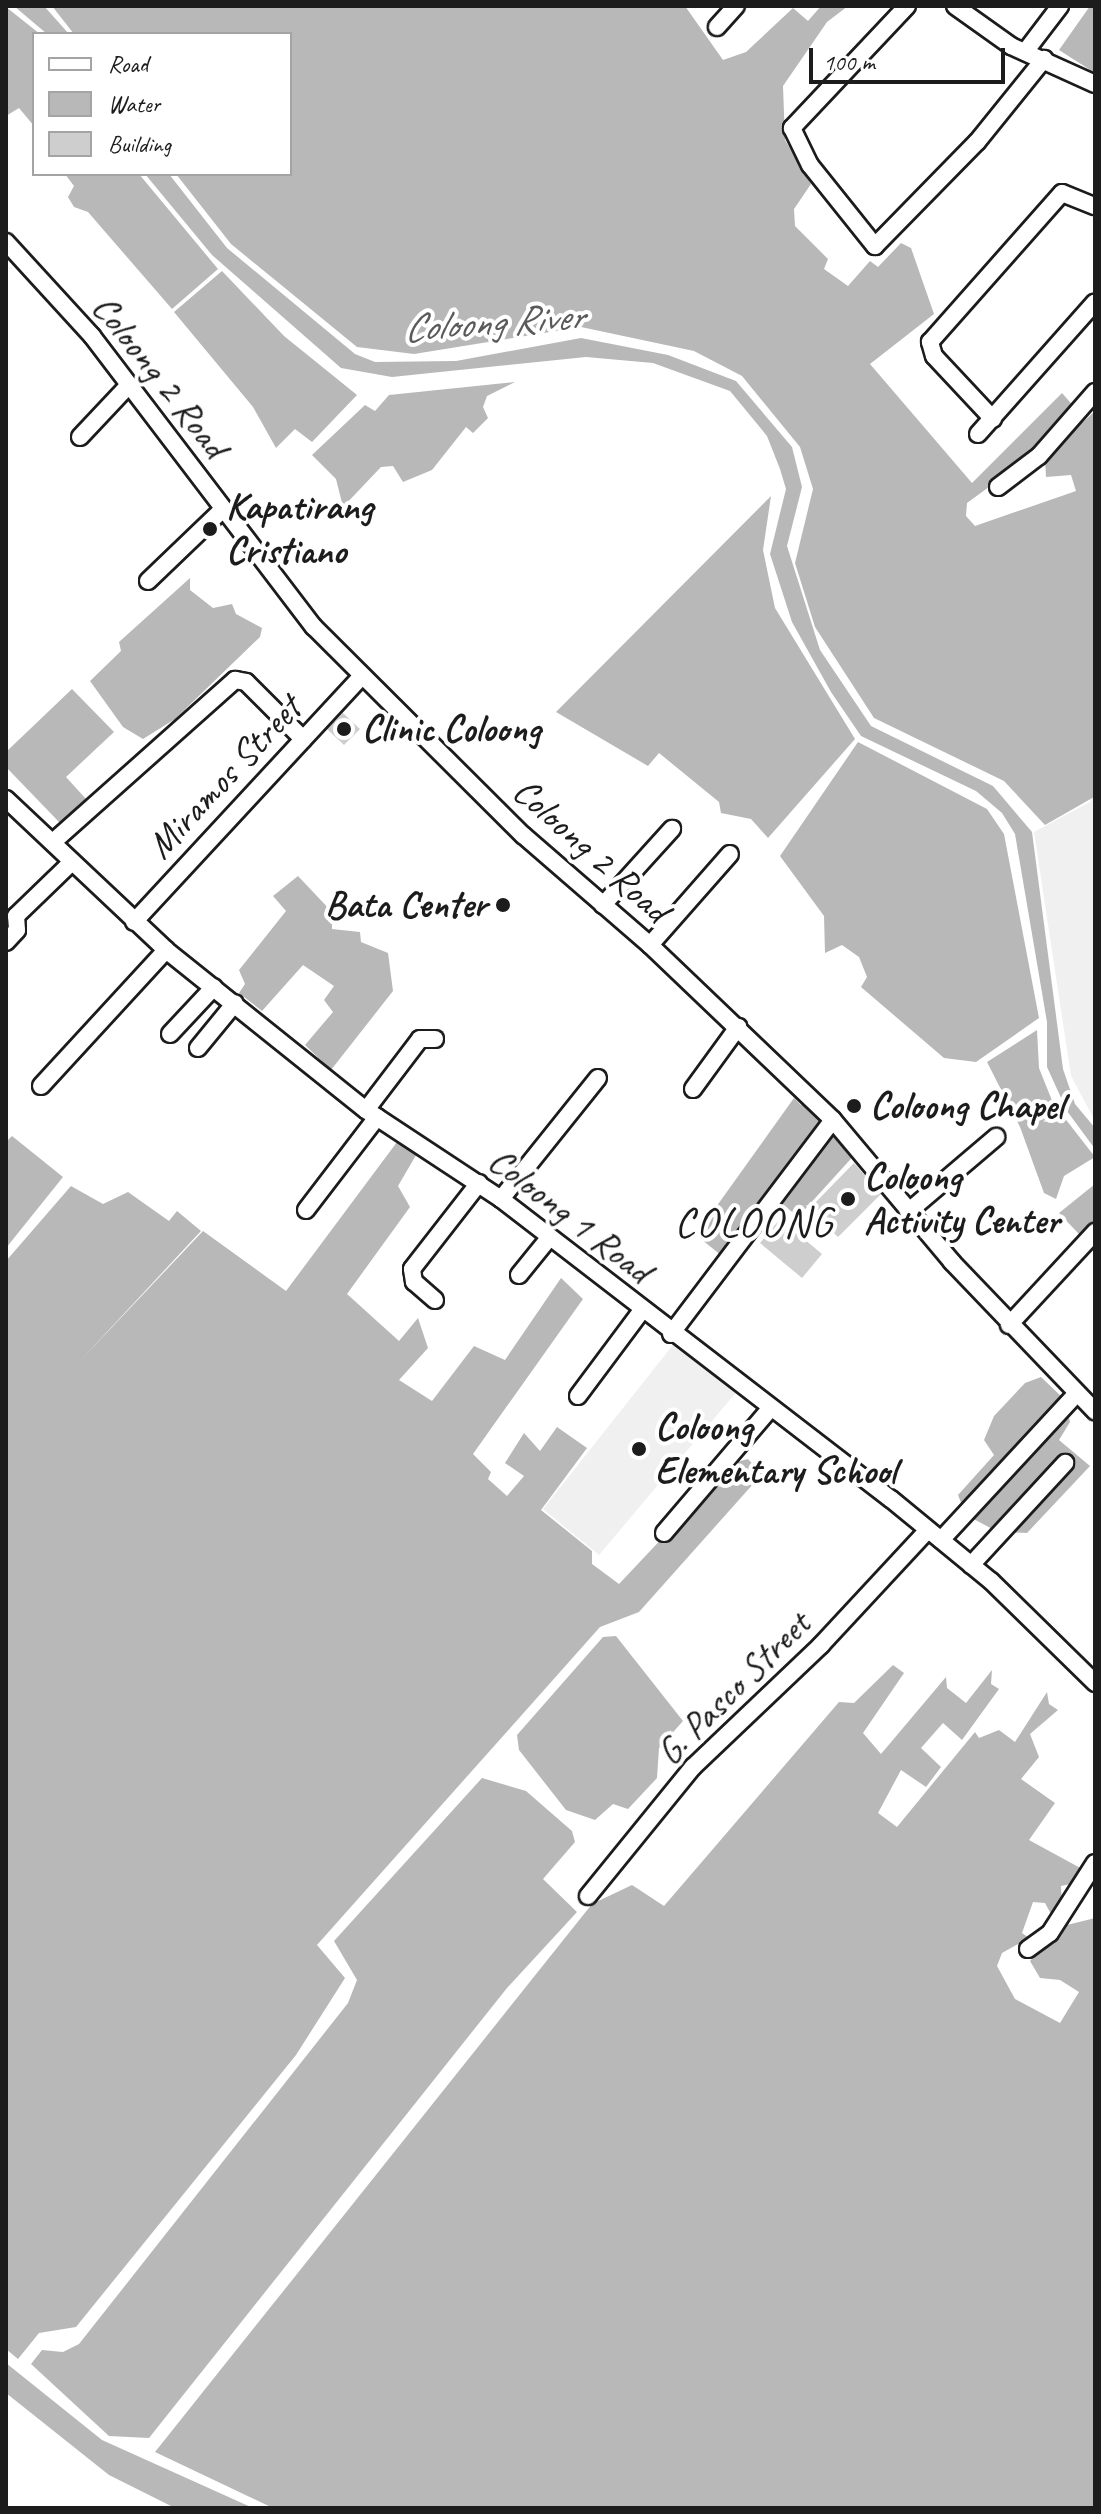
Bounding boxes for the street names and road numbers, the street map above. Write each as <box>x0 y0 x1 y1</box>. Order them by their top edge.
street label: Coloong 2 Road <box>82 285 238 467</box>
street label: Miramos Street <box>137 686 311 868</box>
street label: Coloong 2 Road <box>504 768 678 932</box>
street label: Coloong 1 Road <box>479 1137 661 1293</box>
street label: G. Pasco Street <box>646 1601 820 1775</box>

